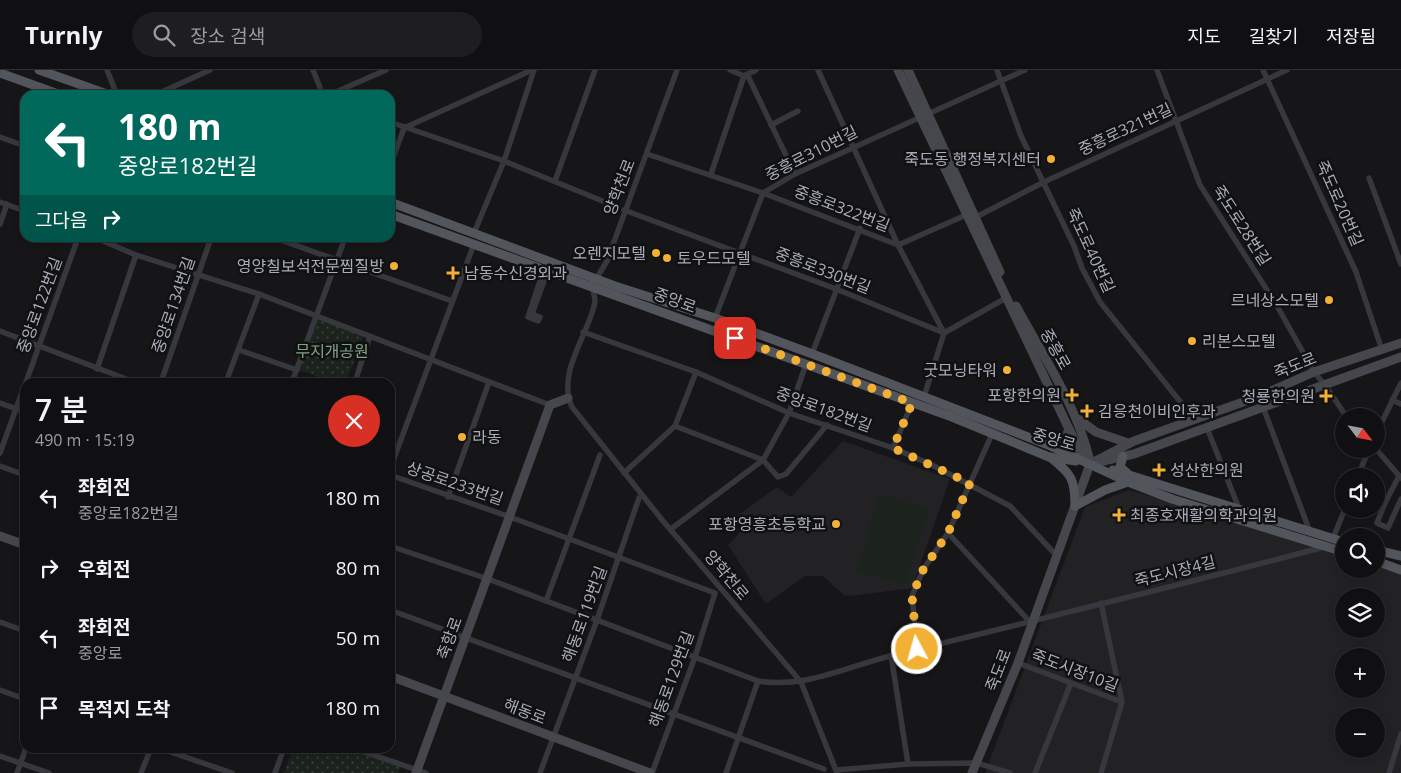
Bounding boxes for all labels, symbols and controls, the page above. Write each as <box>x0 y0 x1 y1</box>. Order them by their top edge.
search box <box>132 12 482 57</box>
text: Turnly <box>25 18 102 51</box>
icon: search <box>150 21 178 49</box>
text: 장소 검색 <box>190 23 265 49</box>
text: 지도 <box>1188 24 1221 48</box>
text: 길찾기 <box>1249 24 1298 48</box>
text: 저장됨 <box>1326 24 1376 48</box>
street label: 중흥로321번길 <box>1075 98 1175 160</box>
text: 180 m <box>118 103 222 150</box>
icon: left <box>35 110 100 175</box>
street label: 중흥로310번길 <box>761 120 861 186</box>
place label: 죽도동 행정복지센터 <box>904 148 1041 170</box>
text: 중앙로182번길 <box>118 150 257 180</box>
marker: 죽도동 행정복지센터 <box>1045 153 1057 165</box>
street label: 양학천로 <box>598 155 640 218</box>
street label: 죽도로20번길 <box>1311 157 1369 249</box>
street label: 중흥로322번길 <box>791 180 893 236</box>
street label: 죽도로28번길 <box>1208 180 1276 270</box>
street label: 죽도로40번길 <box>1062 204 1120 296</box>
icon: right <box>97 205 125 233</box>
text: 그다음 <box>35 207 87 233</box>
place label: 오렌지모텔 <box>572 242 646 264</box>
street label: 중흥로330번길 <box>772 242 874 298</box>
marker: 오렌지모텔 <box>650 247 662 259</box>
place label: 토우드모텔 <box>677 247 751 269</box>
marker: 토우드모텔 <box>661 252 673 264</box>
street label: 중앙로122번길 <box>11 254 67 356</box>
street label: 중앙로134번길 <box>146 254 200 356</box>
place label: 영양칠보석전문찜질방 <box>237 255 384 277</box>
marker: 영양칠보석전문찜질방 <box>388 260 400 272</box>
place label: 남동수신경외과 <box>464 262 567 284</box>
marker: 남동수신경외과 <box>446 266 460 280</box>
street label: 중앙로 <box>650 282 700 318</box>
place label: 르네상스모텔 <box>1231 289 1319 311</box>
marker: 르네상스모텔 <box>1323 294 1335 306</box>
pin <box>714 317 756 359</box>
icon: arrive <box>721 324 749 352</box>
street label: 중흥로 <box>1036 324 1076 374</box>
place label: 리본스모텔 <box>1202 330 1276 352</box>
marker: 리본스모텔 <box>1186 335 1198 347</box>
park label: 무지개공원 <box>295 340 369 362</box>
street label: 죽도로 <box>1270 346 1320 383</box>
place label: 굿모닝타워 <box>923 359 997 381</box>
marker: 굿모닝타워 <box>1001 364 1013 376</box>
street label: 중앙로182번길 <box>773 381 875 437</box>
place label: 포항한의원 <box>987 384 1061 406</box>
place label: 청룡한의원 <box>1241 385 1315 407</box>
marker: 포항한의원 <box>1065 388 1079 402</box>
text: 7 분 <box>35 389 88 430</box>
marker: 청룡한의원 <box>1319 389 1333 403</box>
button: close <box>328 395 380 447</box>
place label: 김응천이비인후과 <box>1098 400 1216 422</box>
marker: 김응천이비인후과 <box>1080 404 1094 418</box>
north arrow <box>1335 408 1385 458</box>
map controls <box>1335 408 1385 758</box>
street label: 중앙로 <box>1030 422 1079 456</box>
place label: 라동 <box>472 426 502 448</box>
text: 490 m · 15:19 <box>35 429 135 451</box>
marker: 라동 <box>456 431 468 443</box>
street label: 상공로233번길 <box>404 456 506 510</box>
place label: 성산한의원 <box>1170 459 1244 481</box>
marker: 성산한의원 <box>1152 463 1166 477</box>
button: sound <box>1335 468 1385 518</box>
text: 좌회전 <box>78 474 130 500</box>
icon: left <box>35 484 63 512</box>
text: 180 m <box>325 485 380 511</box>
text: 중앙로182번길 <box>78 502 179 524</box>
place label: 최종호재활의학과의원 <box>1130 504 1277 526</box>
marker: 최종호재활의학과의원 <box>1112 508 1126 522</box>
place label: 포항영흥초등학교 <box>708 513 826 535</box>
marker: 포항영흥초등학교 <box>830 518 842 530</box>
button: search <box>1335 528 1385 578</box>
street label: 양학천로 <box>700 545 755 605</box>
street label: 죽도시장4길 <box>1132 550 1218 592</box>
icon: right <box>35 554 63 582</box>
text: 80 m <box>336 555 380 581</box>
text: 우회전 <box>78 556 130 582</box>
street label: 해동로119번길 <box>556 563 612 665</box>
button: layers <box>1335 588 1385 638</box>
street label: 축항로 <box>431 613 467 663</box>
text: 좌회전 <box>78 614 130 640</box>
position arrow <box>890 622 942 674</box>
icon: left <box>35 624 63 652</box>
text: 50 m <box>336 625 380 651</box>
street label: 해동로129번길 <box>643 628 699 730</box>
text: 중앙로 <box>78 642 122 664</box>
street label: 죽도시장10길 <box>1028 643 1122 697</box>
street label: 죽도로 <box>980 645 1016 695</box>
button: + <box>1335 648 1385 698</box>
street label: 해동로 <box>500 693 550 729</box>
icon: arrive <box>35 694 63 722</box>
text: 180 m <box>325 695 380 721</box>
text: 목적지 도착 <box>78 696 170 722</box>
button: − <box>1335 708 1385 758</box>

